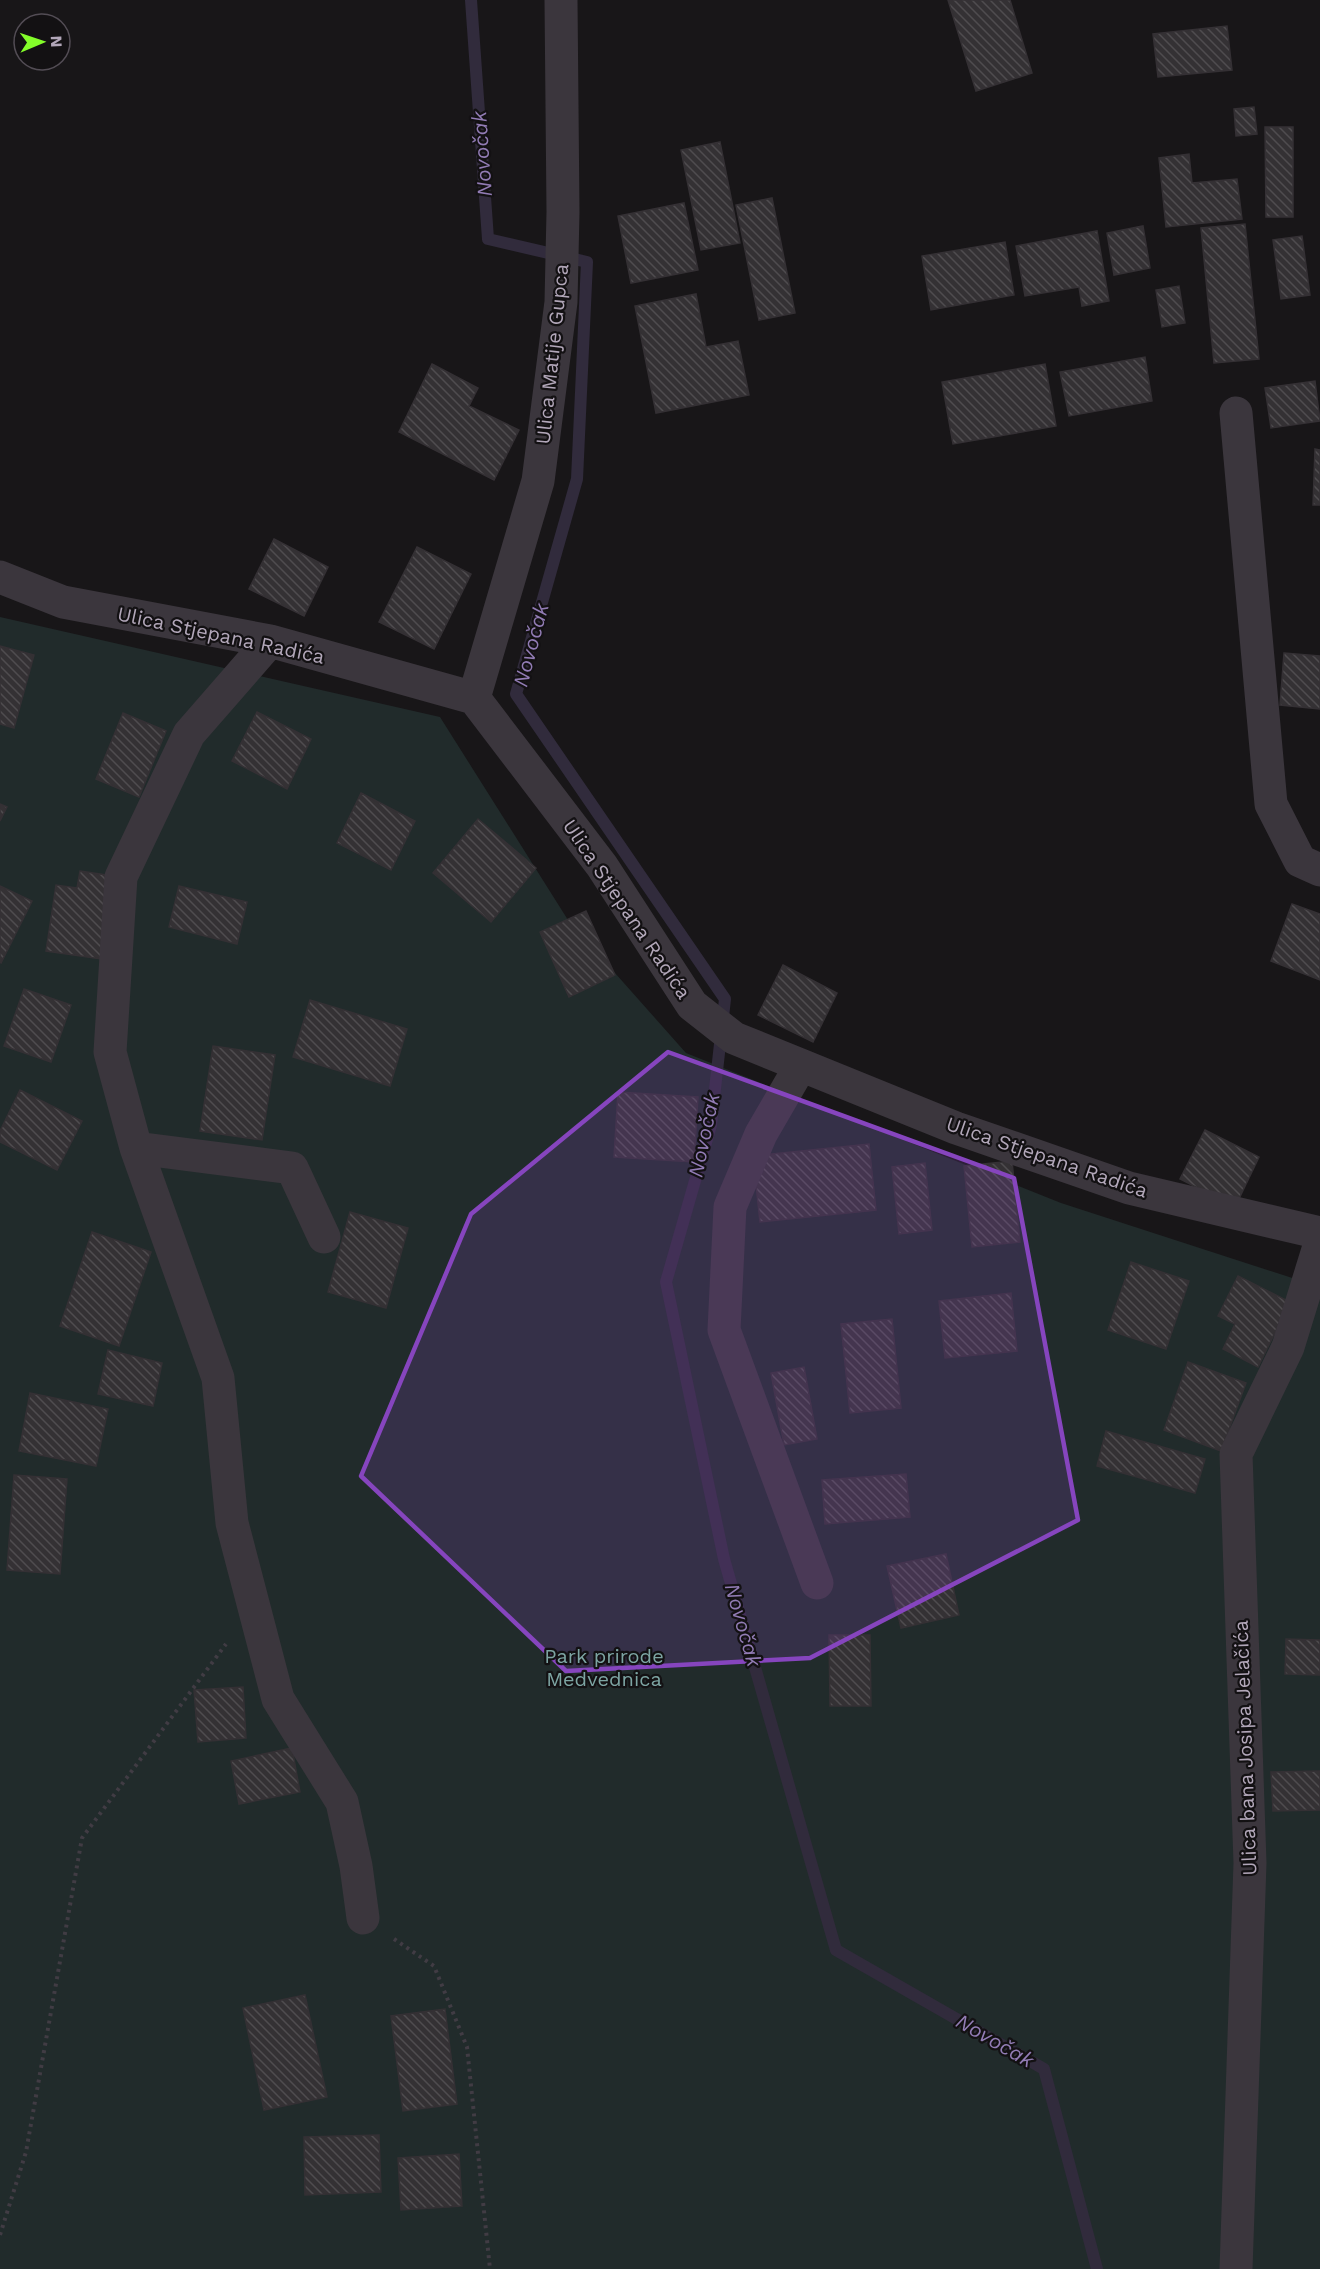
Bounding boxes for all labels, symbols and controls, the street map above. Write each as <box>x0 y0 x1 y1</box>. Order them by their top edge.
north arrow <box>12 12 72 72</box>
text: N <box>47 35 66 48</box>
water label: Novočak <box>466 110 497 198</box>
street label: Ulica Matije Gupca <box>531 262 573 446</box>
water label: Novočak <box>507 600 554 690</box>
street label: Ulica Stjepana Radića <box>115 601 327 669</box>
street label: Ulica Stjepana Radića <box>558 815 696 1003</box>
water label: Novočak <box>682 1090 725 1179</box>
street label: Ulica Stjepana Radića <box>943 1111 1151 1203</box>
water label: Novočak <box>720 1580 767 1670</box>
street label: Ulica bana Josipa Jelačića <box>1229 1620 1261 1876</box>
park label: Park prirode Medvednica <box>544 1644 664 1691</box>
water label: Novočak <box>952 2008 1039 2073</box>

